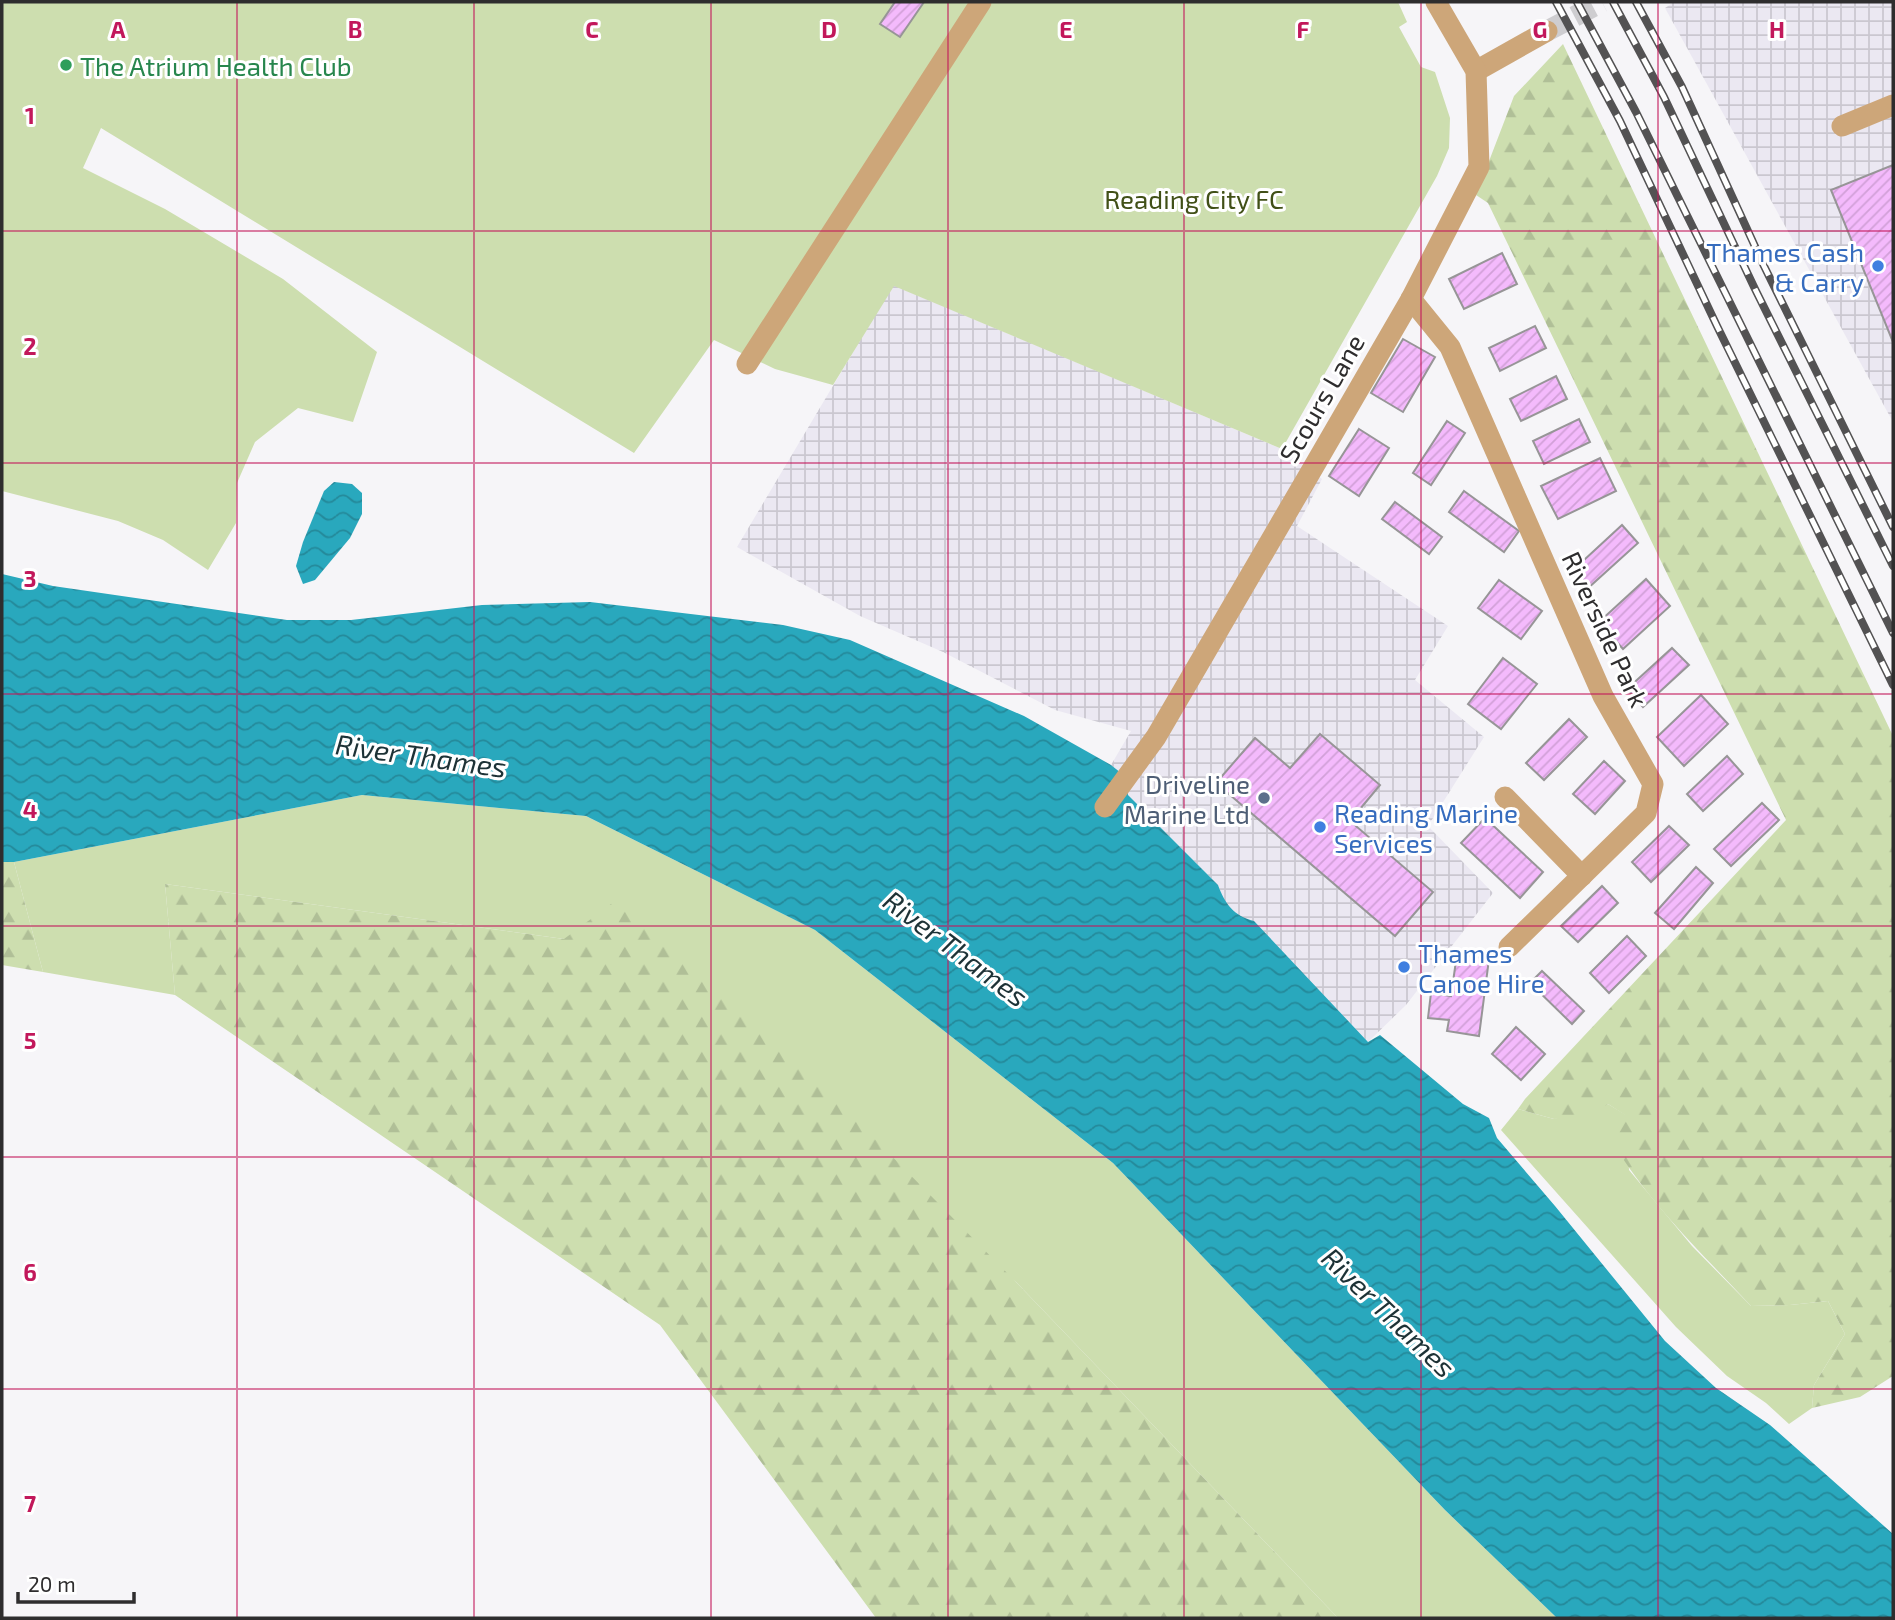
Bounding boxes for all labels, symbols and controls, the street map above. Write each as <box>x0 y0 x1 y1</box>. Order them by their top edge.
text: A <box>110 15 126 43</box>
text: B <box>348 15 362 43</box>
text: C <box>585 15 599 43</box>
text: D <box>821 15 837 43</box>
text: E <box>1059 15 1073 43</box>
text: F <box>1297 15 1310 43</box>
text: G <box>1533 15 1547 43</box>
text: H <box>1769 15 1785 43</box>
place label: The Atrium Health Club <box>80 50 352 81</box>
marker: The Atrium Health Club <box>58 57 74 73</box>
text: 1 <box>25 101 35 129</box>
park label: Reading City FC <box>1104 183 1284 214</box>
place label: Thames Cash & Carry <box>1706 236 1864 297</box>
marker: Thames Cash & Carry <box>1870 258 1886 274</box>
street label: Scours Lane <box>1272 328 1370 468</box>
text: 2 <box>23 332 37 360</box>
street label: Riverside Park <box>1556 546 1656 712</box>
text: 3 <box>23 564 37 592</box>
water label: River Thames <box>333 726 509 784</box>
place label: Driveline Marine Ltd <box>1124 768 1250 829</box>
marker: Driveline Marine Ltd <box>1256 790 1272 806</box>
text: 4 <box>23 795 37 823</box>
place label: Reading Marine Services <box>1334 797 1518 858</box>
marker: Reading Marine Services <box>1312 819 1328 835</box>
water label: River Thames <box>877 883 1035 1013</box>
place label: Thames Canoe Hire <box>1418 937 1545 998</box>
marker: Thames Canoe Hire <box>1396 959 1412 975</box>
text: 5 <box>24 1026 36 1054</box>
water label: River Thames <box>1315 1240 1463 1384</box>
text: 6 <box>23 1258 37 1286</box>
text: 7 <box>24 1489 36 1517</box>
scale bar <box>18 1560 133 1604</box>
text: 20 m <box>28 1571 76 1596</box>

